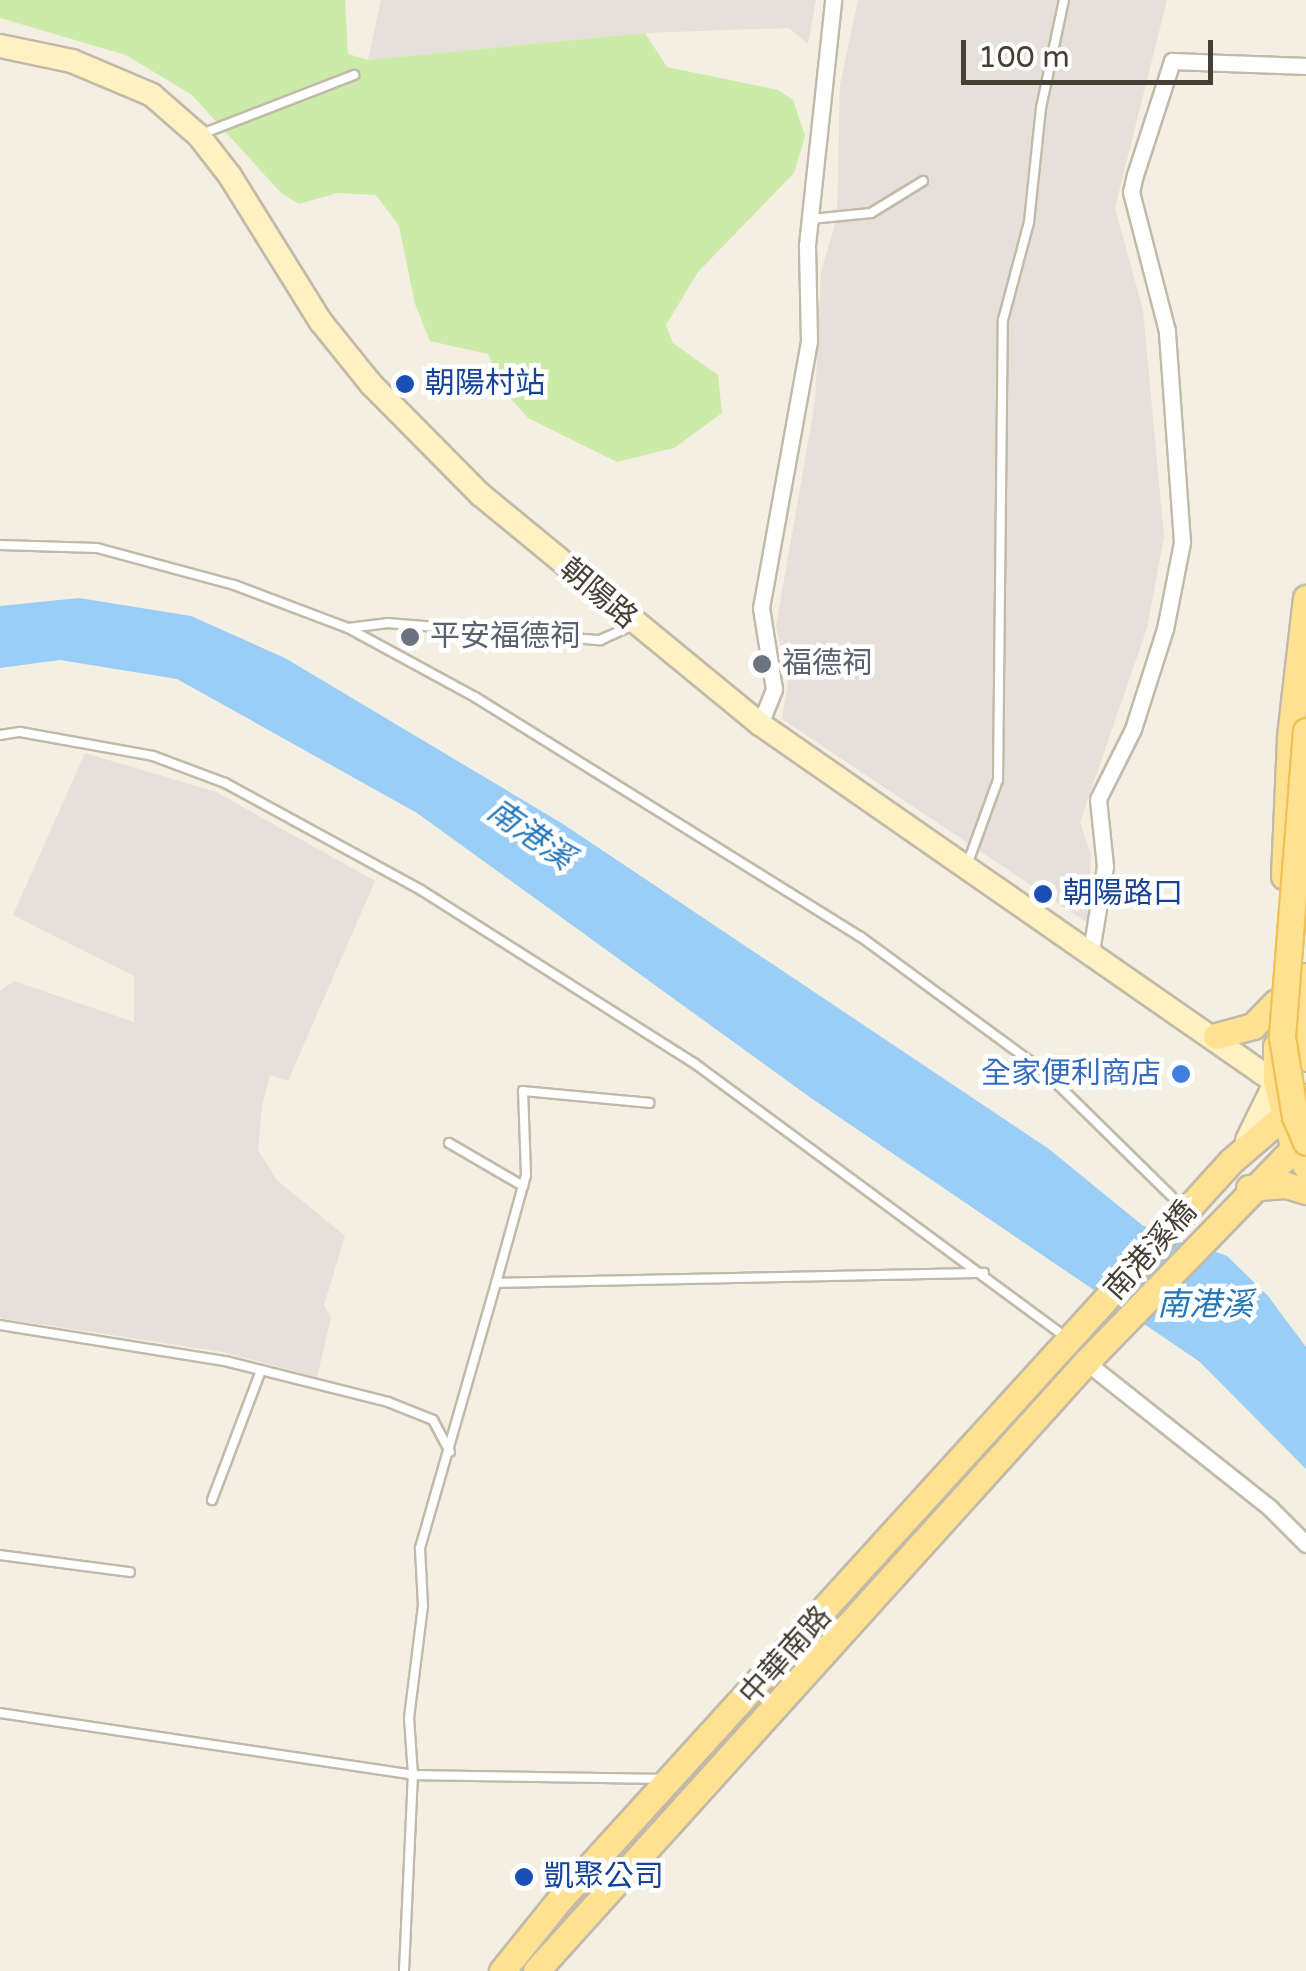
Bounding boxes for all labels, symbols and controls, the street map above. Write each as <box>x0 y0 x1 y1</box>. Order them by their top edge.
scale bar <box>966 20 1218 82</box>
text: 100 m <box>978 39 1070 76</box>
place label: 朝陽村站 <box>425 366 545 402</box>
marker: 朝陽村站 <box>394 373 416 395</box>
street label: 朝陽路 <box>552 551 644 637</box>
place label: 平安福德祠 <box>430 619 580 655</box>
marker: 平安福德祠 <box>399 626 421 648</box>
place label: 福德祠 <box>782 646 872 682</box>
marker: 福德祠 <box>751 653 773 675</box>
water label: 南港溪 <box>480 792 580 878</box>
place label: 朝陽路口 <box>1063 876 1183 912</box>
marker: 朝陽路口 <box>1032 883 1054 905</box>
place label: 全家便利商店 <box>981 1056 1161 1092</box>
marker: 全家便利商店 <box>1170 1063 1192 1085</box>
street label: 南港溪橋 <box>1097 1194 1205 1308</box>
water label: 南港溪 <box>1157 1286 1253 1324</box>
street label: 中華南路 <box>732 1599 840 1713</box>
place label: 凱聚公司 <box>544 1859 664 1895</box>
marker: 凱聚公司 <box>513 1866 535 1888</box>

